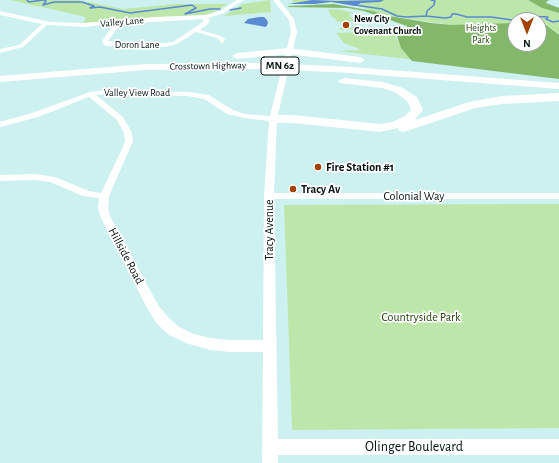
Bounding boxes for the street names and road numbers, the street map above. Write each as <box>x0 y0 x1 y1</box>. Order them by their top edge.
street label: Valley Lane <box>100 14 144 30</box>
street label: Doron Lane <box>115 39 159 51</box>
road number: MN 62 <box>261 57 299 75</box>
street label: Crosstown Highway <box>170 59 246 73</box>
street label: Valley View Road <box>104 87 170 99</box>
street label: Colonial Way <box>384 189 444 203</box>
street label: Tracy Avenue <box>262 199 276 261</box>
street label: Hillside Road <box>105 225 147 287</box>
street label: Olinger Boulevard <box>365 439 463 455</box>

